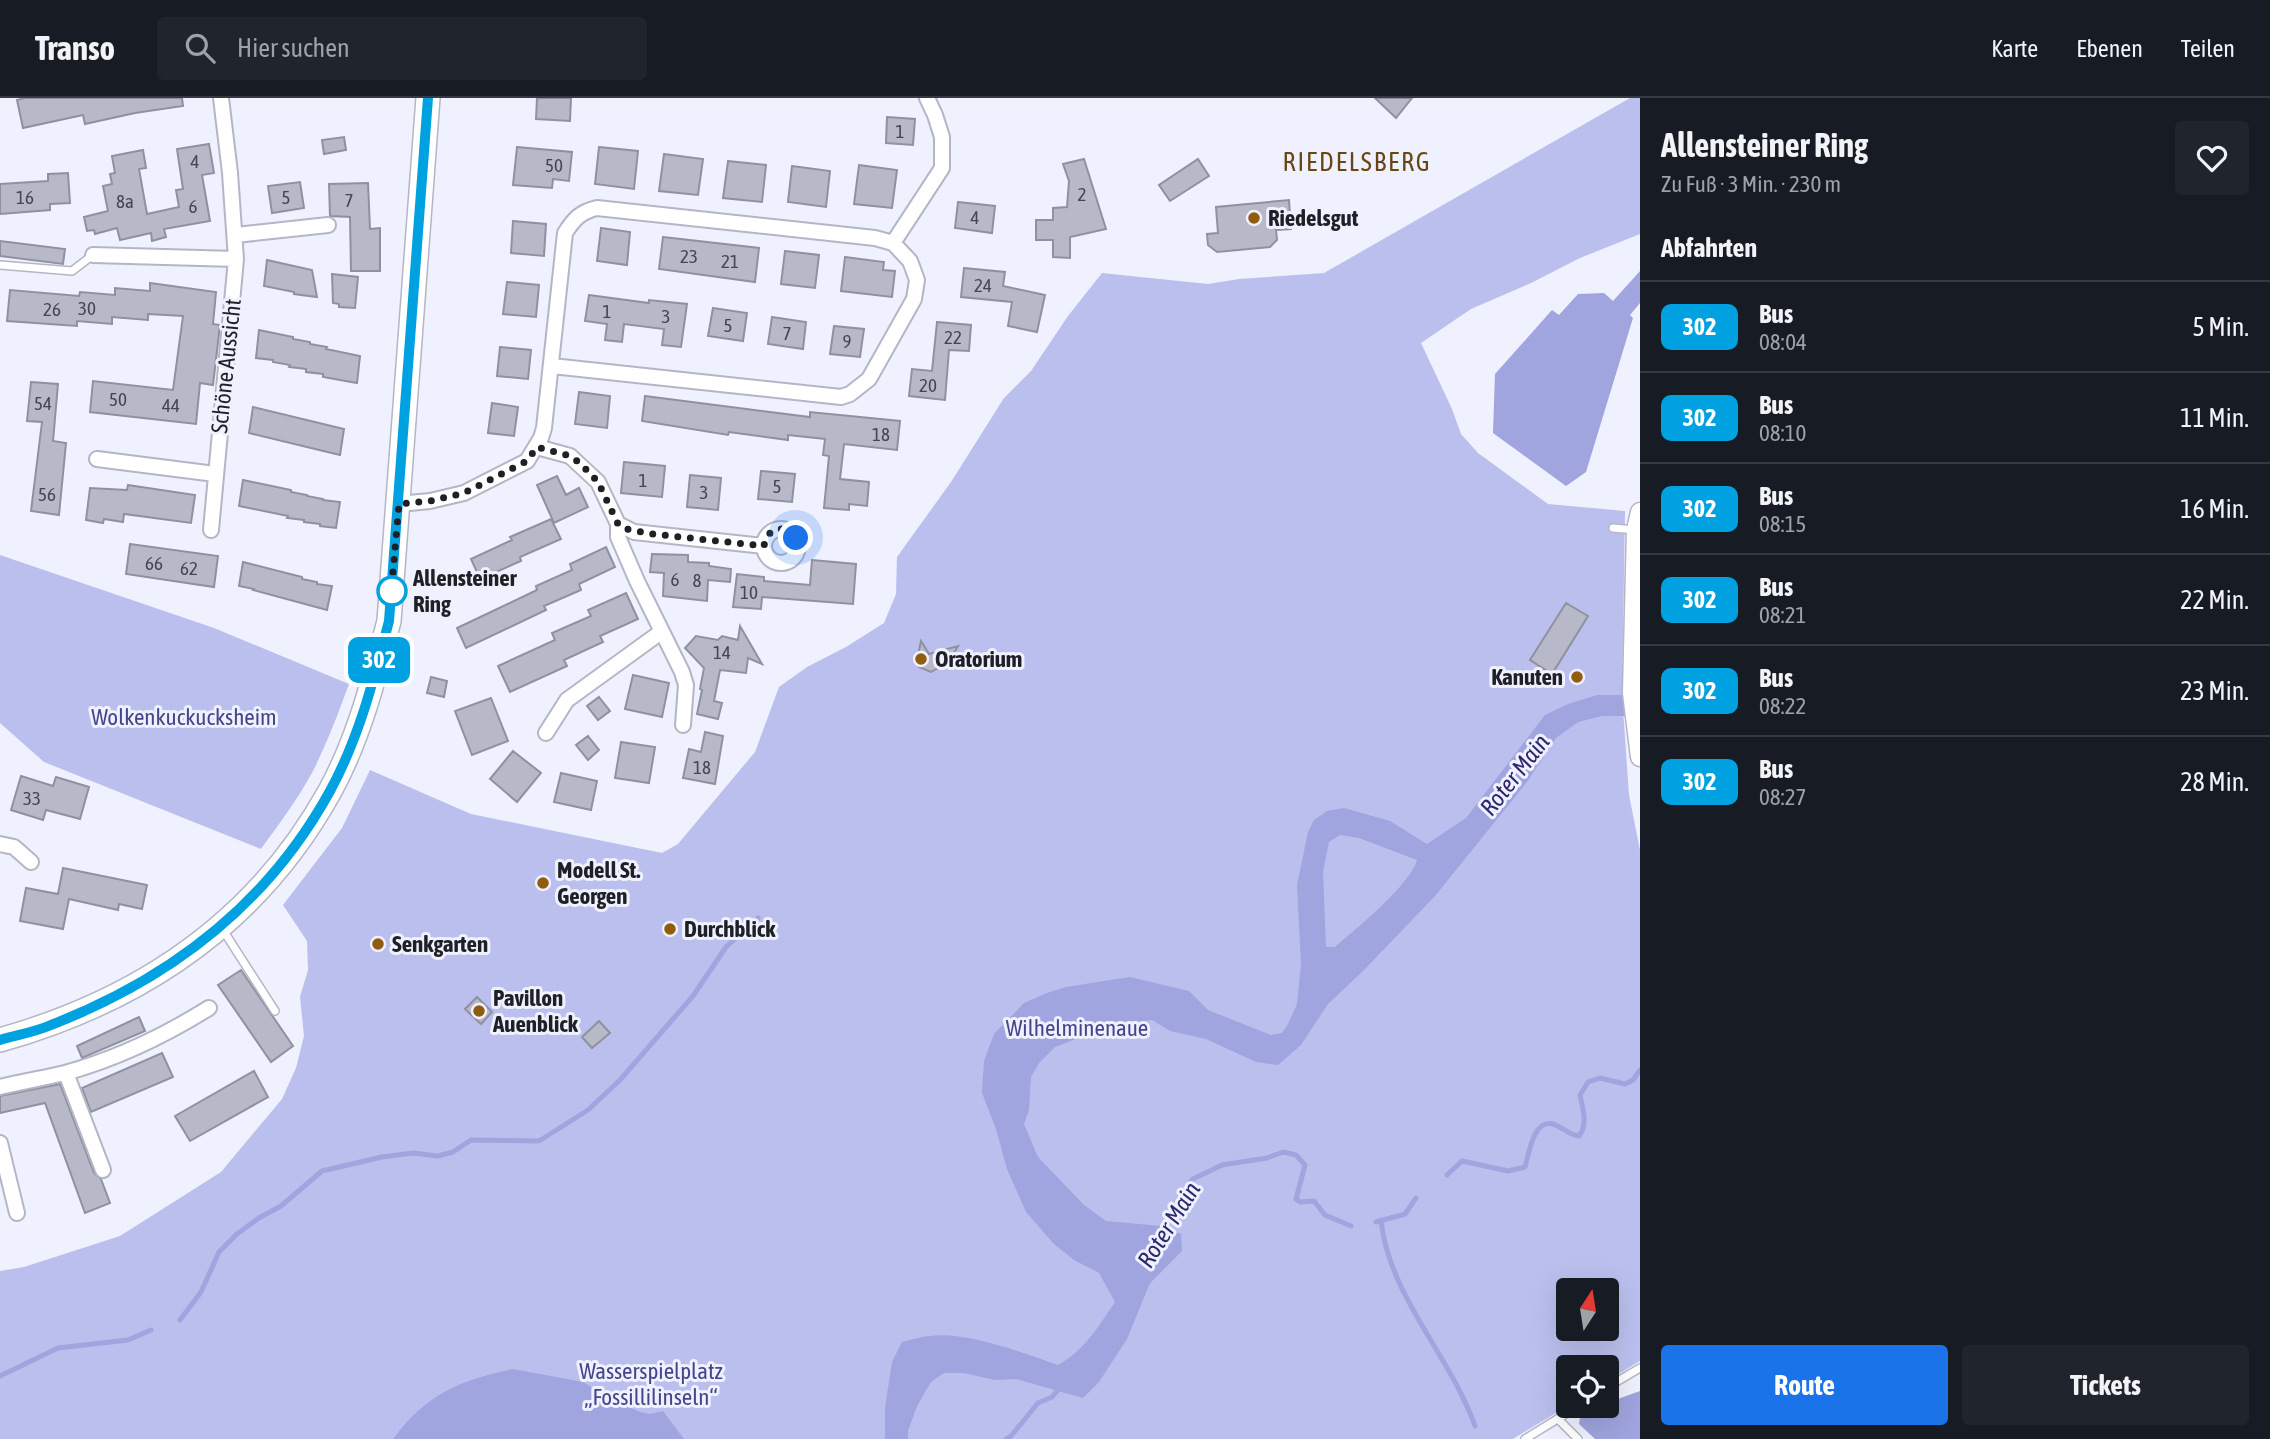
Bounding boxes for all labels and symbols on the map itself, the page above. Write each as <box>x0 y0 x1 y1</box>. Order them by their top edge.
house number: 1 <box>896 120 904 142</box>
district label: RIEDELSBERG <box>1282 147 1432 177</box>
house number: 4 <box>191 150 200 172</box>
house number: 50 <box>545 154 563 176</box>
house number: 2 <box>1078 183 1086 205</box>
house number: 16 <box>16 186 34 208</box>
house number: 5 <box>282 186 290 208</box>
house number: 7 <box>345 189 353 211</box>
house number: 8a <box>116 190 134 212</box>
house number: 6 <box>189 195 198 217</box>
place label: Riedelsgut <box>1268 205 1359 231</box>
house number: 4 <box>971 206 980 228</box>
marker: Riedelsgut <box>1246 210 1262 226</box>
house number: 23 <box>680 245 698 267</box>
house number: 21 <box>721 250 739 272</box>
house number: 24 <box>974 274 992 296</box>
house number: 30 <box>78 297 96 319</box>
street label: Schöne Aussicht <box>206 297 246 435</box>
house number: 26 <box>43 298 61 320</box>
house number: 1 <box>603 300 611 322</box>
house number: 3 <box>662 305 670 327</box>
house number: 5 <box>724 314 732 336</box>
house number: 7 <box>783 322 791 344</box>
house number: 22 <box>944 326 962 348</box>
house number: 9 <box>843 330 852 352</box>
house number: 20 <box>919 374 937 396</box>
house number: 50 <box>109 388 127 410</box>
house number: 54 <box>34 392 52 414</box>
house number: 44 <box>162 394 180 416</box>
house number: 18 <box>872 423 890 445</box>
house number: 1 <box>639 469 647 491</box>
house number: 5 <box>773 475 781 497</box>
house number: 3 <box>700 481 708 503</box>
house number: 56 <box>38 483 56 505</box>
your location <box>778 520 813 555</box>
house number: 66 <box>145 552 163 574</box>
house number: 62 <box>180 557 198 579</box>
place label: Allensteiner Ring <box>412 565 518 617</box>
house number: 6 <box>671 568 680 590</box>
house number: 8 <box>693 569 702 591</box>
marker: Allensteiner Ring <box>377 576 407 606</box>
house number: 10 <box>740 581 758 603</box>
line badge: 302 <box>339 637 419 683</box>
house number: 14 <box>713 641 731 663</box>
place label: Oratorium <box>935 646 1022 672</box>
marker: Oratorium <box>913 651 929 667</box>
place label: Kanuten <box>1491 664 1563 690</box>
marker: Kanuten <box>1569 669 1585 685</box>
park label: Wolkenkuckucksheim <box>91 704 277 730</box>
water label: Roter Main <box>1475 728 1555 821</box>
house number: 18 <box>693 756 711 778</box>
house number: 33 <box>23 787 41 809</box>
place label: Modell St. Georgen <box>557 857 640 909</box>
marker: Modell St. Georgen <box>535 875 551 891</box>
place label: Durchblick <box>684 916 776 942</box>
marker: Durchblick <box>662 921 678 937</box>
place label: Senkgarten <box>392 931 488 957</box>
marker: Senkgarten <box>370 936 386 952</box>
place label: Pavillon Auenblick <box>492 985 579 1037</box>
marker: Pavillon Auenblick <box>471 1003 487 1019</box>
park label: Wilhelminenaue <box>1006 1015 1148 1041</box>
water label: Roter Main <box>1132 1177 1206 1272</box>
north arrow <box>1556 1278 1619 1340</box>
park label: Wasserspielplatz „Fossillilinseln“ <box>579 1358 723 1410</box>

